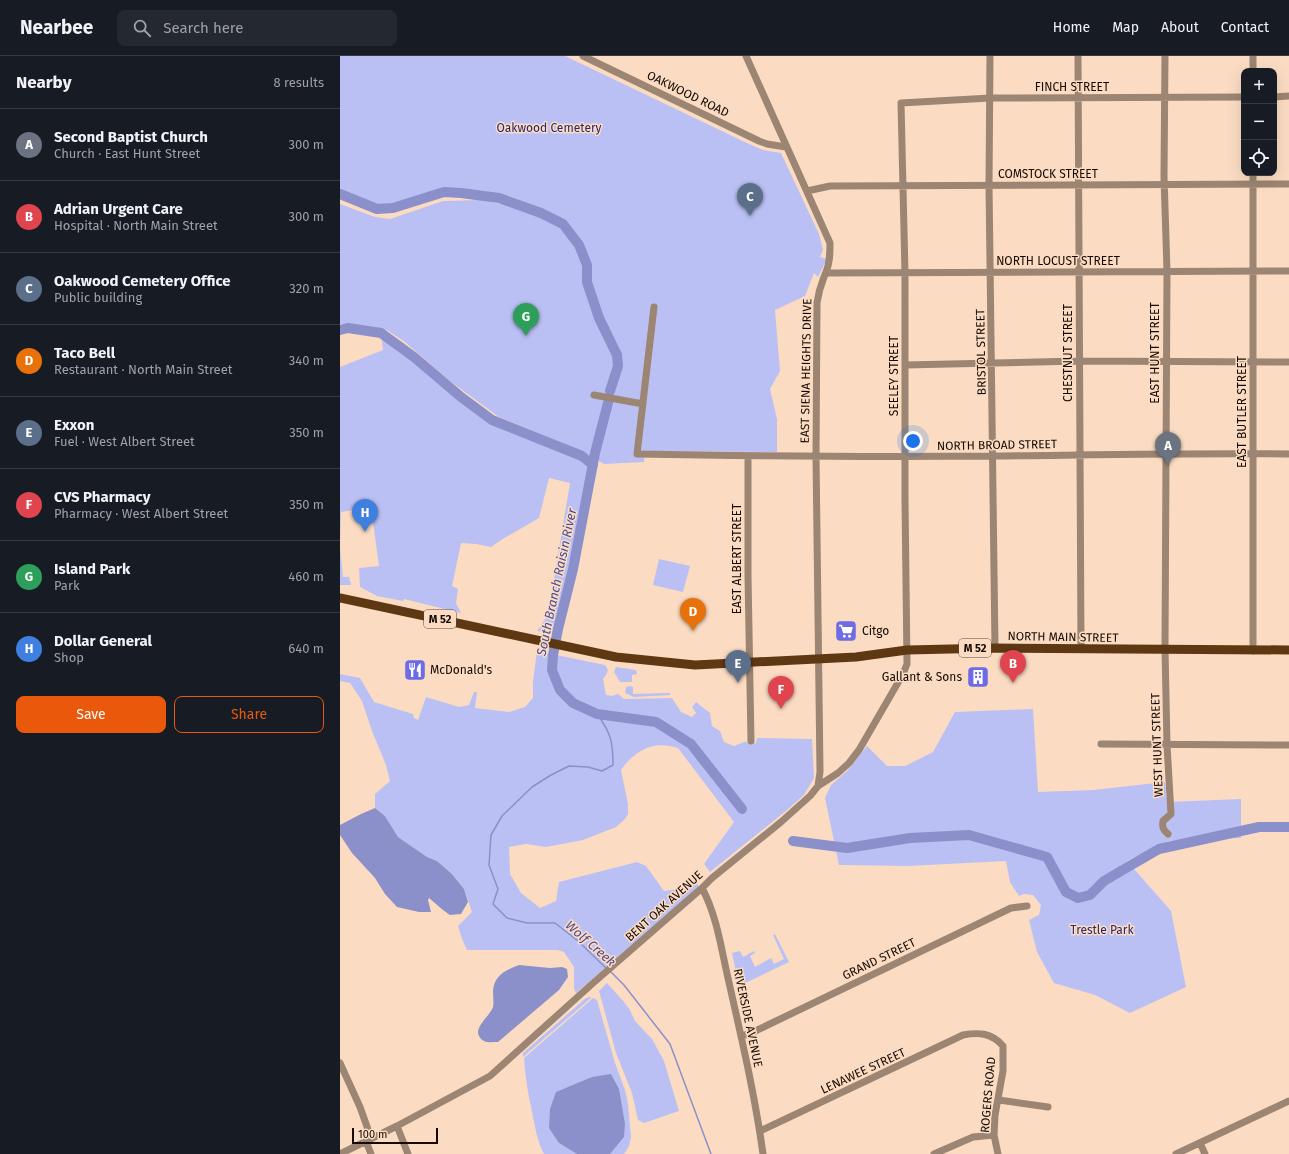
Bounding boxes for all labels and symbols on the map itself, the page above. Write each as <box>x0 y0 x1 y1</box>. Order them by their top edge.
street label: OAKWOOD ROAD <box>645 68 732 120</box>
street label: FINCH STREET <box>1035 80 1110 94</box>
park label: Oakwood Cemetery <box>497 121 602 135</box>
street label: COMSTOCK STREET <box>998 167 1099 181</box>
pin: C <box>737 183 763 216</box>
street label: NORTH LOCUST STREET <box>996 254 1121 268</box>
street label: EAST SIENA HEIGHTS DRIVE <box>798 298 814 444</box>
street label: EAST HUNT STREET <box>1148 301 1162 404</box>
pin: G <box>513 303 539 336</box>
street label: CHESTNUT STREET <box>1061 303 1075 402</box>
street label: BRISTOL STREET <box>973 308 989 395</box>
street label: SEELEY STREET <box>887 335 901 416</box>
street label: EAST BUTLER STREET <box>1235 355 1249 468</box>
your location <box>903 431 923 451</box>
pin: A <box>1155 432 1181 465</box>
street label: NORTH BROAD STREET <box>937 437 1058 453</box>
pin: H <box>352 499 378 532</box>
street label: EAST ALBERT STREET <box>730 503 744 614</box>
water label: South Branch Raisin River <box>533 506 580 658</box>
pin: D <box>680 598 706 631</box>
road number: M 52 <box>424 610 456 628</box>
supermarket icon: Citgo <box>833 618 859 644</box>
place label: Citgo <box>862 624 889 638</box>
street label: NORTH MAIN STREET <box>1007 629 1119 645</box>
road number: M 52 <box>959 639 991 657</box>
pin: E <box>725 650 751 683</box>
pin: B <box>1000 650 1026 683</box>
restaurant icon: McDonald's <box>402 657 428 683</box>
place label: McDonald's <box>430 663 492 677</box>
building icon: Gallant & Sons <box>965 664 991 690</box>
place label: Gallant & Sons <box>882 670 962 684</box>
pin: F <box>768 676 794 709</box>
street label: WEST HUNT STREET <box>1148 692 1166 797</box>
street label: BENT OAK AVENUE <box>623 868 705 944</box>
water label: Wolf Creek <box>563 918 619 969</box>
park label: Trestle Park <box>1070 923 1134 937</box>
street label: GRAND STREET <box>840 935 919 983</box>
street label: RIVERSIDE AVENUE <box>731 967 765 1069</box>
street label: LENAWEE STREET <box>818 1045 908 1097</box>
street label: ROGERS ROAD <box>978 1056 998 1134</box>
scale bar <box>352 1126 438 1145</box>

